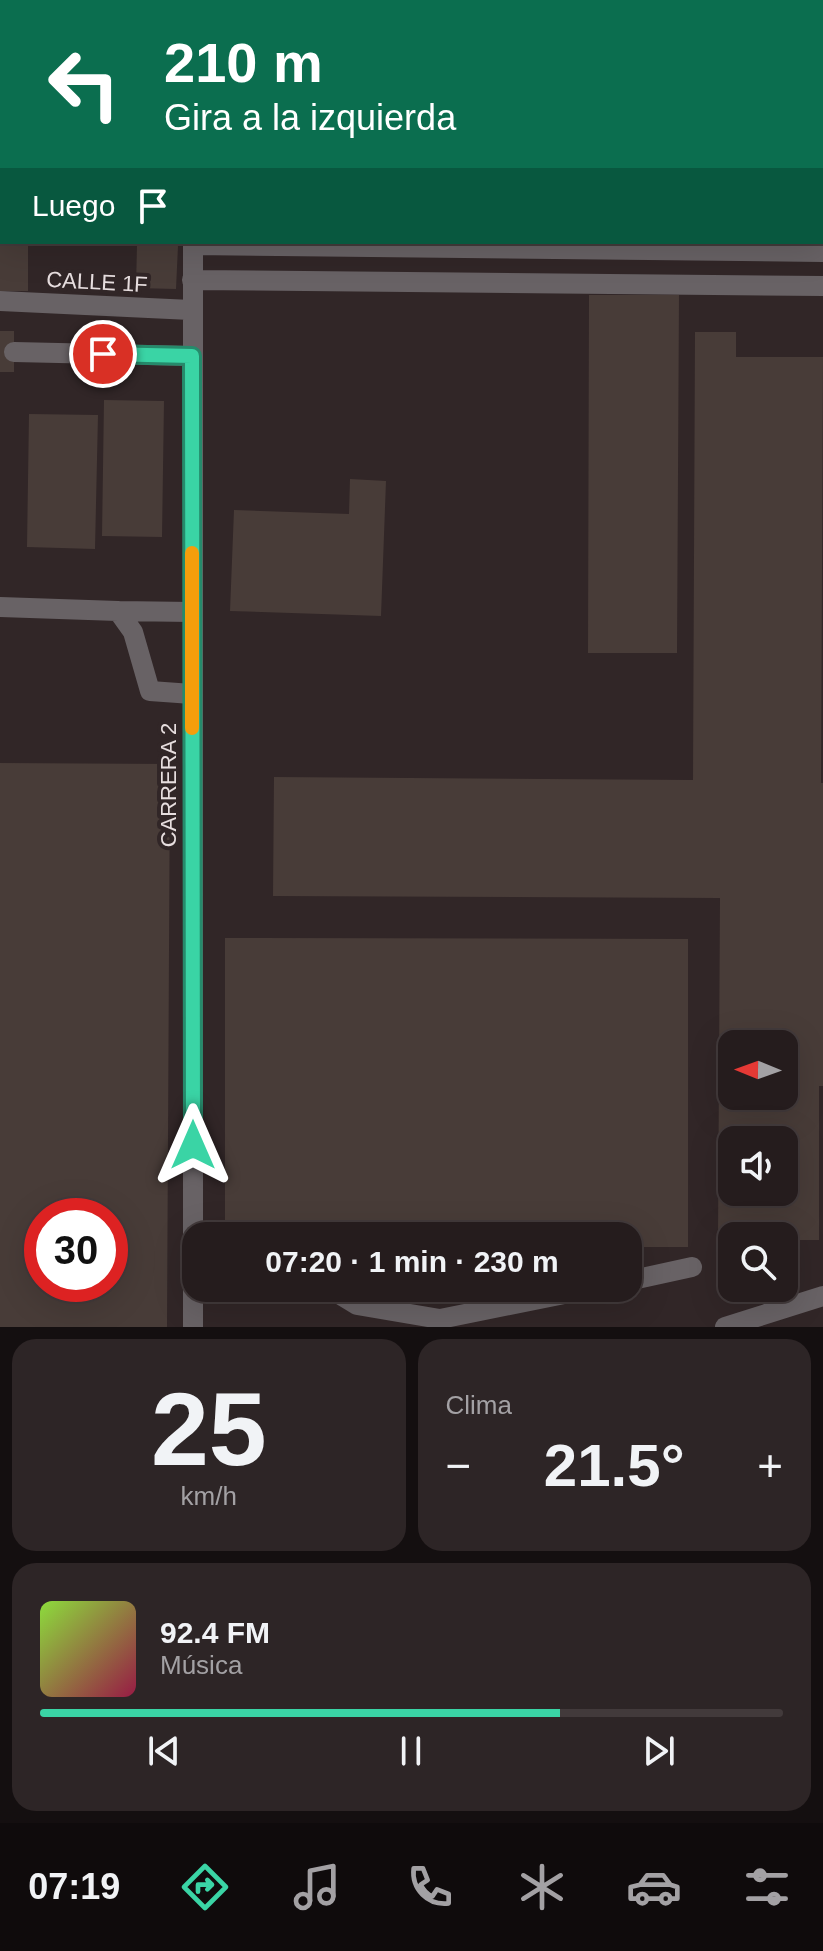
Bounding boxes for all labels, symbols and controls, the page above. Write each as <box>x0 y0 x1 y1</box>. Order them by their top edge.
text: 210 m <box>164 31 323 94</box>
icon: left <box>32 32 136 136</box>
text: Gira a la izquierda <box>164 97 456 138</box>
icon: arrive <box>131 184 175 228</box>
text: Luego <box>32 189 115 222</box>
street label: CALLE 1F <box>46 267 148 297</box>
pin <box>69 320 137 388</box>
icon: arrive <box>81 332 125 376</box>
street label: CARRERA 2 <box>156 723 181 847</box>
north arrow <box>718 1030 798 1110</box>
map controls <box>718 1030 798 1302</box>
position arrow <box>151 1103 235 1187</box>
button: sound <box>718 1126 798 1206</box>
speed limit sign: 30 <box>24 1198 128 1302</box>
button: search <box>718 1222 798 1302</box>
text: 07:20 · 1 min · 230 m <box>265 1245 559 1278</box>
text: 25 <box>151 1371 267 1487</box>
text: Clima <box>446 1390 512 1420</box>
text: 21.5° <box>544 1432 685 1499</box>
text: − <box>446 1441 471 1490</box>
text: + <box>757 1441 783 1490</box>
text: km/h <box>181 1481 237 1511</box>
text: 92.4 FM <box>160 1616 270 1649</box>
text: Música <box>160 1650 242 1680</box>
icon: previous <box>142 1729 186 1773</box>
icon: pause <box>389 1729 433 1773</box>
icon: next <box>637 1729 681 1773</box>
icon: directions <box>177 1859 233 1915</box>
icon: music <box>289 1859 345 1915</box>
icon: phone <box>402 1859 458 1915</box>
icon: climate <box>514 1859 570 1915</box>
icon: car <box>626 1859 682 1915</box>
icon: filters <box>739 1859 795 1915</box>
text: 07:19 <box>28 1866 120 1907</box>

